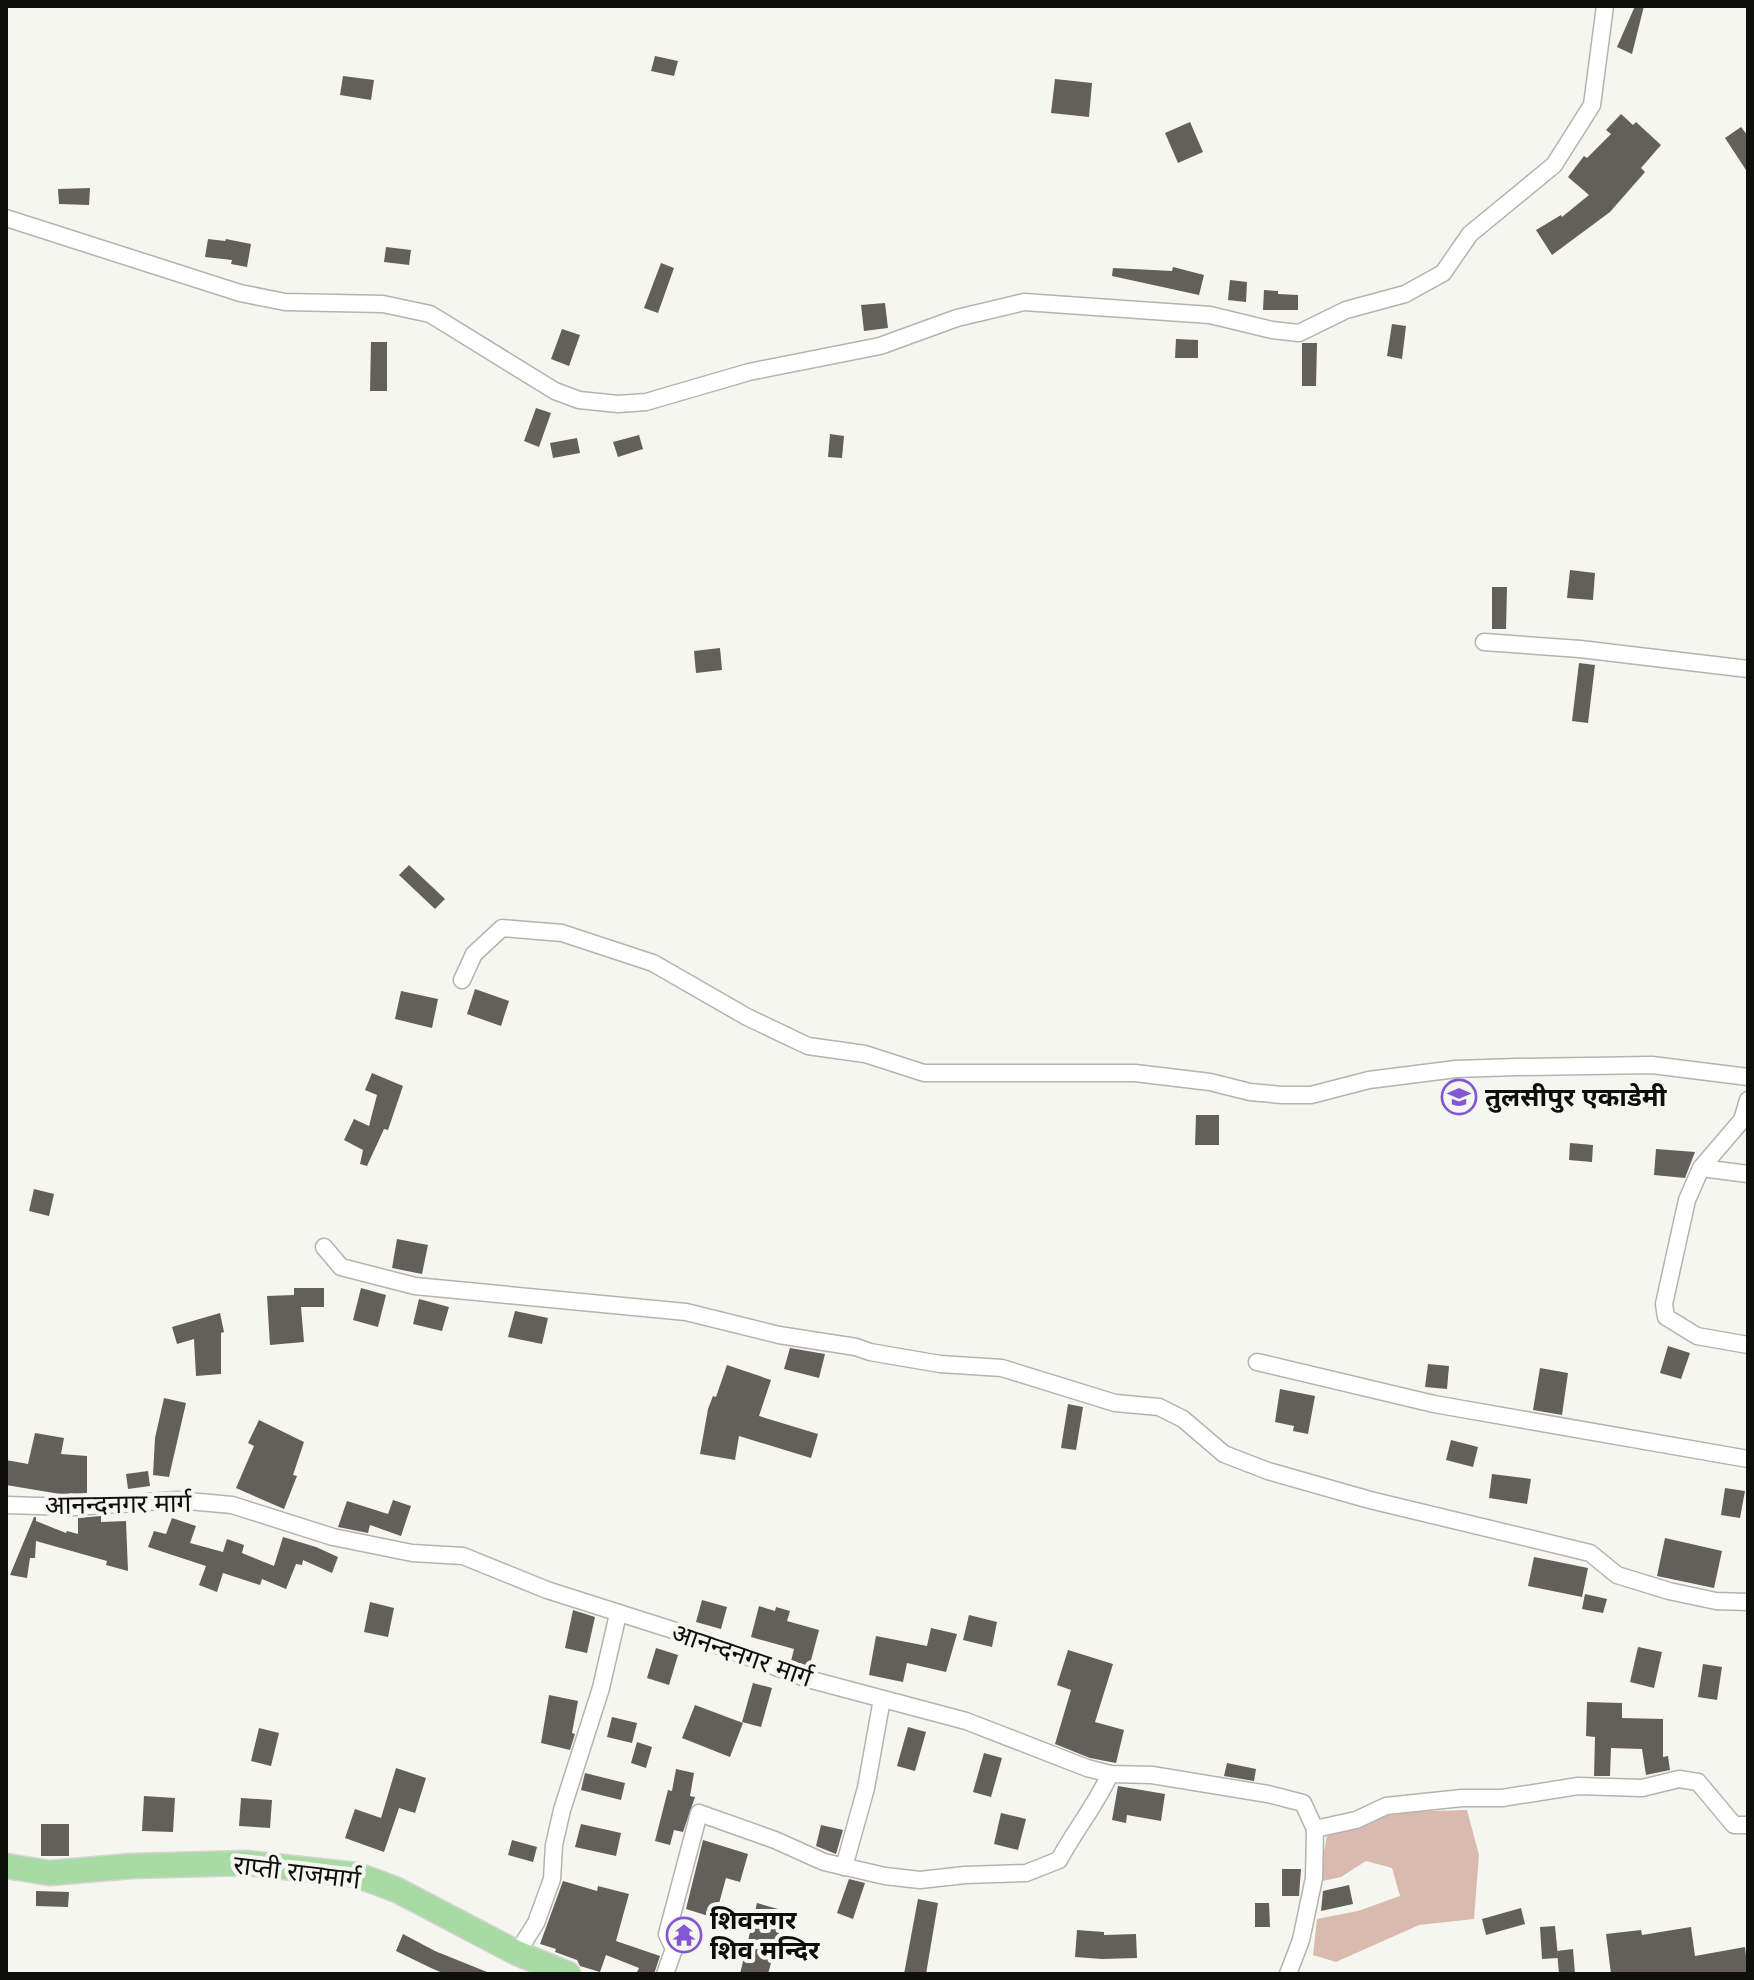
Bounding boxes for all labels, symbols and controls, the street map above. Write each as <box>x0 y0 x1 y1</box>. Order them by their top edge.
school or university icon: तुलसीपुर एकाडेमी <box>1440 1078 1478 1116</box>
place label: तुलसीपुर एकाडेमी <box>1485 1080 1668 1113</box>
street label: आनन्दनगर मार्ग <box>44 1486 193 1521</box>
street label: आनन्दनगर मार्ग <box>668 1615 818 1694</box>
street label: राप्ती राजमार्ग <box>232 1847 363 1896</box>
place label: शिवनगर शिव मन्दिर <box>710 1903 820 1966</box>
temple icon: शिवनगर शिव मन्दिर <box>665 1916 703 1954</box>

